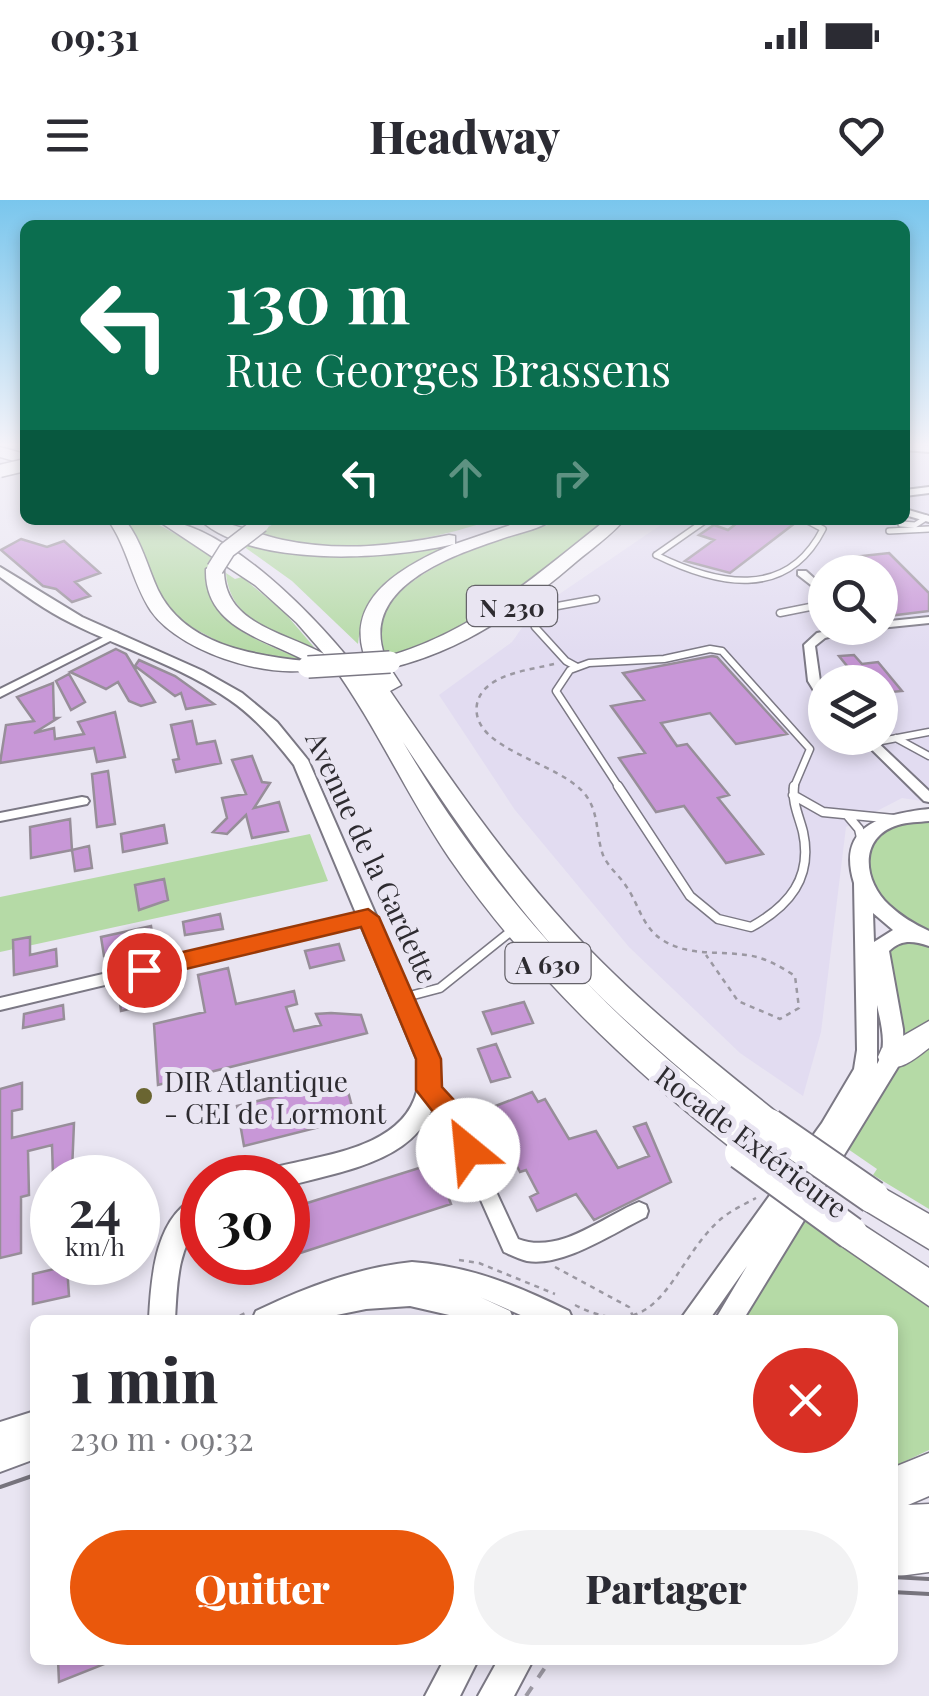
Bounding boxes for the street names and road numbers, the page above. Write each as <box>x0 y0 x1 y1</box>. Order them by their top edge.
road number: N 230 <box>467 586 557 626</box>
street label: Avenue de la Gardette <box>298 724 448 989</box>
road number: A 630 <box>506 943 590 983</box>
street label: Rocade Extérieure <box>649 1057 855 1225</box>

